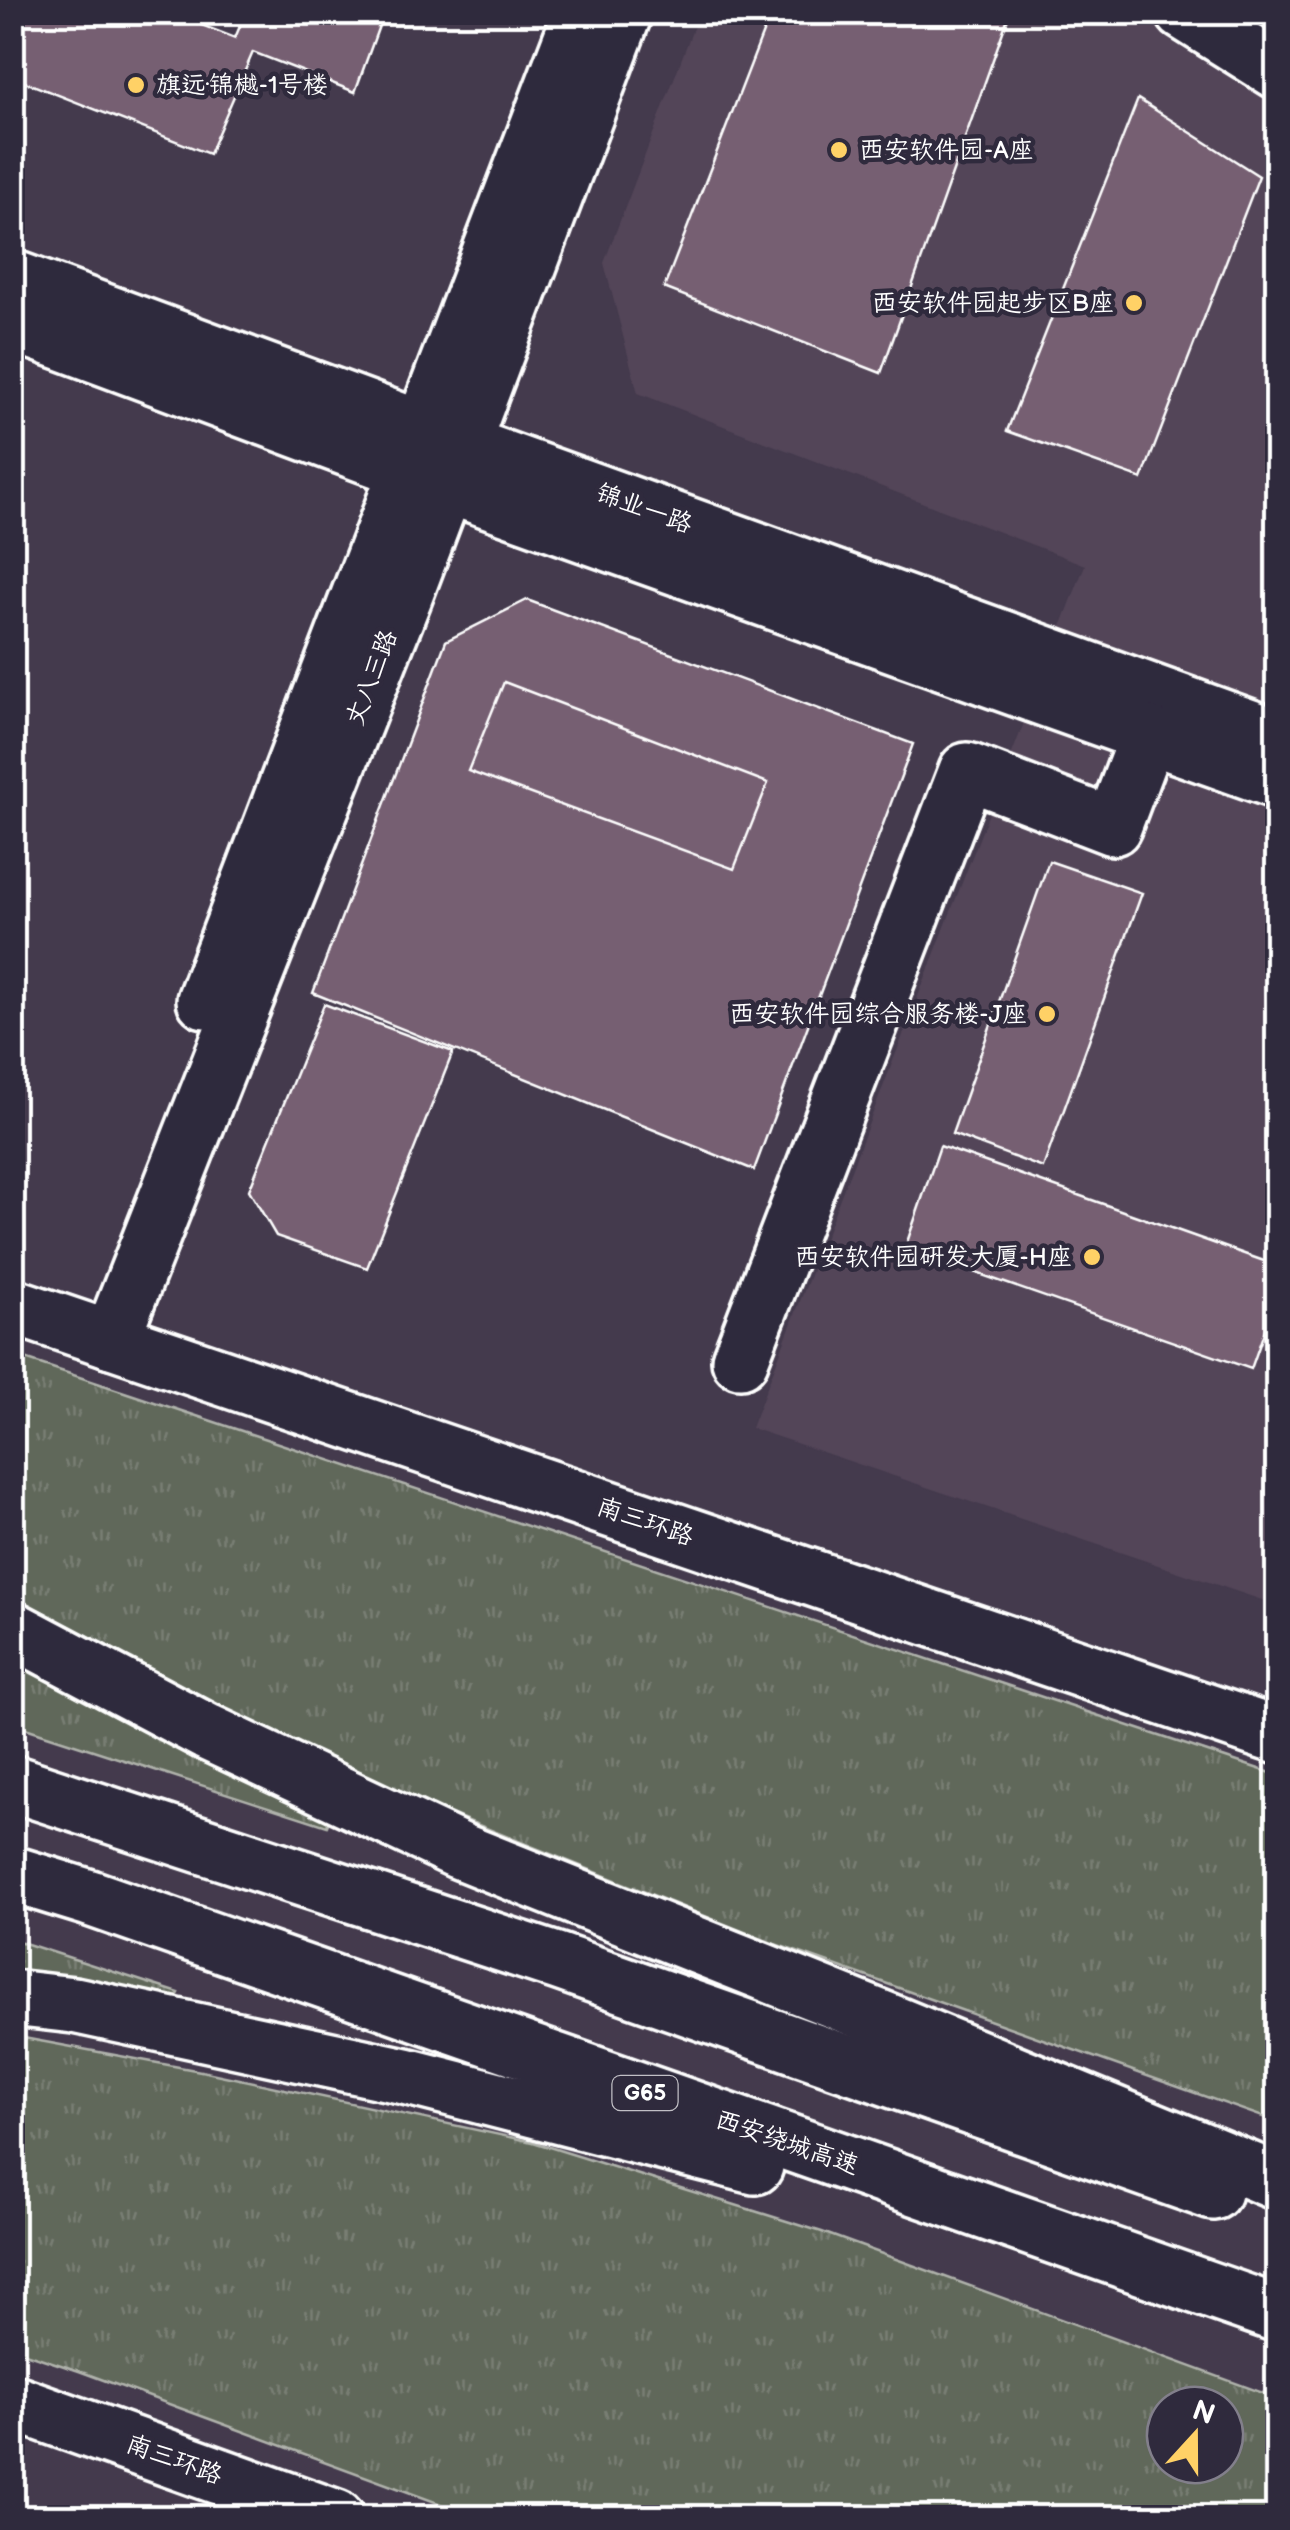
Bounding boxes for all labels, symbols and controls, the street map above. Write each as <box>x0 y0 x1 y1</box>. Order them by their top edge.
place label: 旗远·锦樾-1号楼 <box>156 70 328 101</box>
marker: 旗远·锦樾-1号楼 <box>125 74 147 96</box>
place label: 西安软件园-A座 <box>859 135 1033 166</box>
marker: 西安软件园-A座 <box>828 139 850 161</box>
place label: 西安软件园起步区B座 <box>872 288 1114 319</box>
marker: 西安软件园起步区B座 <box>1123 292 1145 314</box>
street label: 锦业一路 <box>592 477 696 541</box>
street label: 丈八三路 <box>340 626 404 730</box>
place label: 西安软件园综合服务楼-J座 <box>729 999 1027 1030</box>
marker: 西安软件园综合服务楼-J座 <box>1036 1003 1058 1025</box>
place label: 西安软件园研发大厦-H座 <box>795 1242 1072 1273</box>
marker: 西安软件园研发大厦-H座 <box>1081 1246 1103 1268</box>
street label: 南三环路 <box>593 1491 697 1553</box>
road number: G65 <box>612 2076 678 2110</box>
street label: 西安绕城高速 <box>711 2104 863 2182</box>
north arrow <box>1145 2385 1245 2485</box>
text: N <box>1188 2394 1219 2432</box>
street label: 南三环路 <box>122 2428 226 2492</box>

